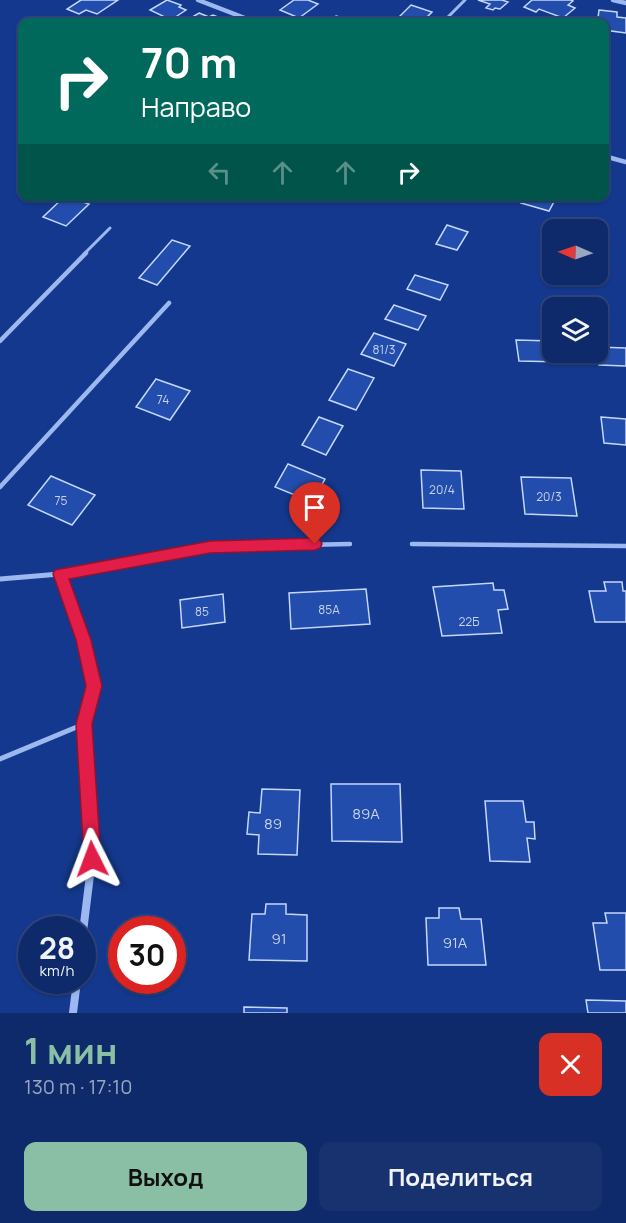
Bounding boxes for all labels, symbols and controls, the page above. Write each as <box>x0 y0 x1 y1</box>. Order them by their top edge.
text: 70 m <box>141 33 237 91</box>
icon: right <box>42 42 120 120</box>
text: Направо <box>141 88 251 125</box>
icon: left <box>203 156 236 189</box>
icon: ahead <box>266 156 299 189</box>
icon: ahead <box>329 156 362 189</box>
icon: right <box>392 156 425 189</box>
north arrow <box>542 219 608 285</box>
map controls <box>542 219 608 363</box>
button: layers <box>542 297 608 363</box>
house number: 81/3 <box>373 341 395 358</box>
house number: 74 <box>157 391 169 408</box>
house number: 20/4 <box>429 481 455 498</box>
pin <box>289 482 340 544</box>
house number: 20/3 <box>536 488 562 505</box>
icon: arrive <box>298 491 331 524</box>
house number: 75 <box>55 492 68 509</box>
house number: 85А <box>318 601 340 618</box>
house number: 85 <box>195 603 209 620</box>
house number: 22Б <box>459 613 479 630</box>
house number: 89А <box>352 803 380 824</box>
house number: 89 <box>264 813 282 834</box>
position arrow <box>60 827 124 891</box>
speed limit sign: 30 <box>108 916 186 994</box>
text: 28 <box>39 927 75 968</box>
house number: 91 <box>271 928 287 949</box>
house number: 91А <box>443 932 468 953</box>
text: km/h <box>40 960 74 981</box>
text: 1 мин <box>24 1026 117 1075</box>
button: close <box>539 1033 602 1096</box>
text: 130 m · 17:10 <box>24 1073 132 1100</box>
button: Выход <box>24 1142 307 1211</box>
button: Поделиться <box>319 1142 602 1211</box>

